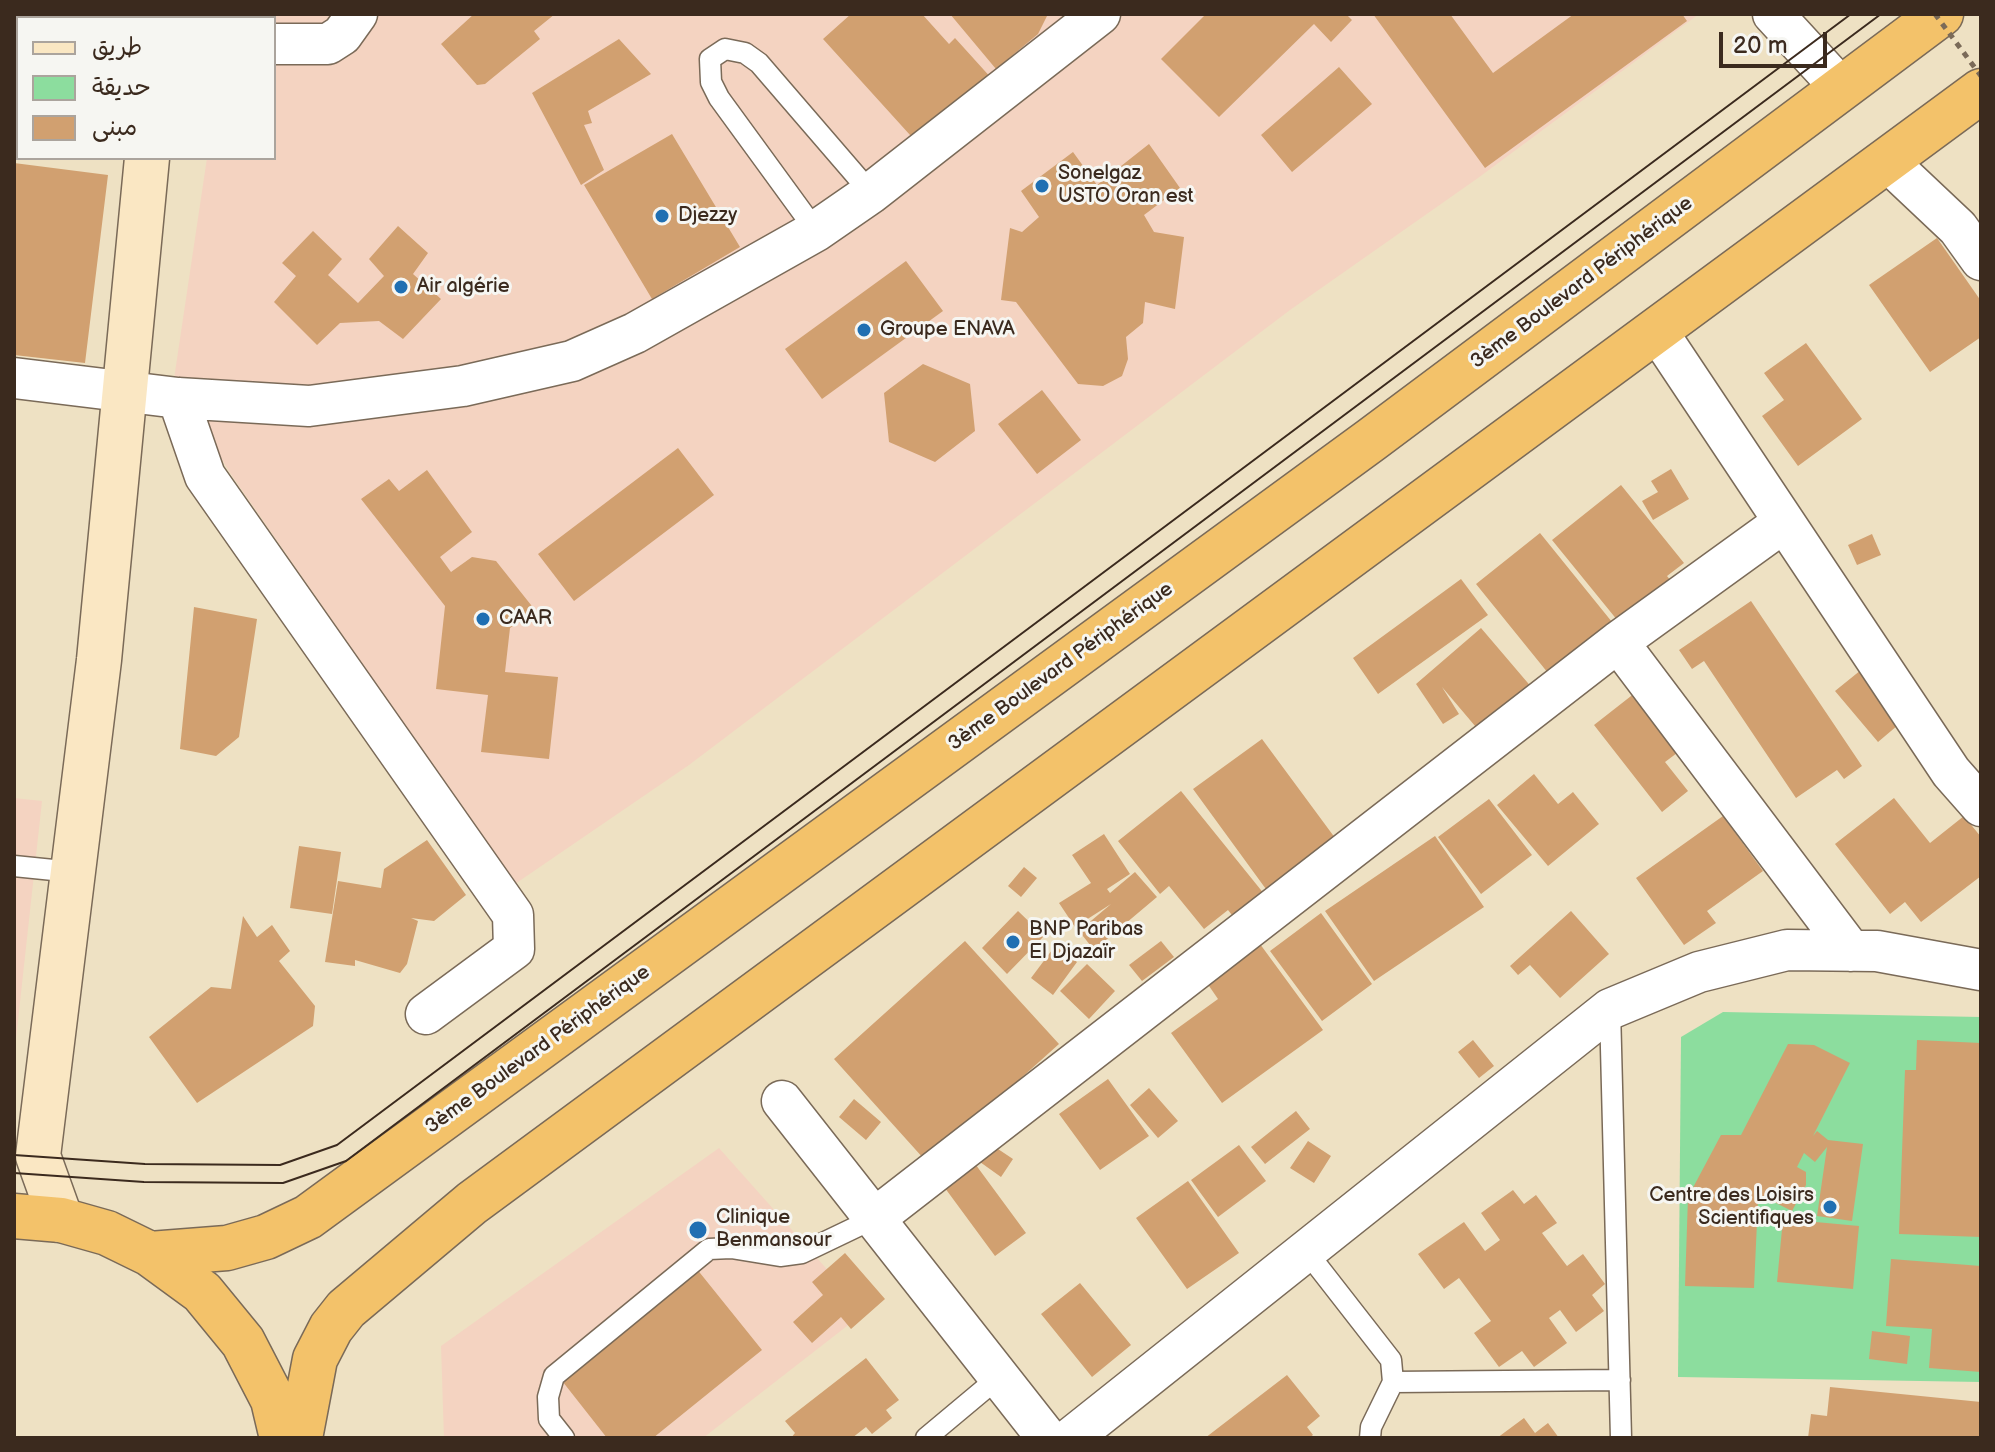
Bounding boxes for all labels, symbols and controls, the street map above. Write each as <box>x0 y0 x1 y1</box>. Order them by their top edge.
legend <box>16 16 276 160</box>
scale bar <box>1723 16 1831 66</box>
text: 20 m <box>1733 31 1788 60</box>
text: طريق <box>92 33 142 62</box>
text: حديقة <box>92 73 151 102</box>
text: مبنى <box>92 113 137 142</box>
place label: Sonelgaz USTO Oran est <box>1058 162 1194 209</box>
marker: Sonelgaz USTO Oran est <box>1033 177 1051 195</box>
street label: 3ème Boulevard Périphérique <box>1466 192 1698 374</box>
place label: Djezzy <box>678 204 737 228</box>
marker: Djezzy <box>653 207 671 225</box>
place label: Air algérie <box>417 275 510 299</box>
marker: Air algérie <box>392 278 410 296</box>
place label: Groupe ENAVA <box>880 318 1015 342</box>
marker: Groupe ENAVA <box>855 321 873 339</box>
street label: 3ème Boulevard Périphérique <box>944 577 1178 757</box>
place label: CAAR <box>499 607 552 631</box>
marker: CAAR <box>474 610 492 628</box>
place label: BNP Paribas El Djazaïr <box>1029 918 1143 965</box>
marker: BNP Paribas El Djazaïr <box>1004 933 1022 951</box>
street label: 3ème Boulevard Périphérique <box>421 960 655 1140</box>
place label: Centre des Loisirs Scientifiques <box>1649 1184 1814 1231</box>
marker: Centre des Loisirs Scientifiques <box>1821 1198 1839 1216</box>
place label: Clinique Benmansour <box>716 1206 831 1253</box>
marker: Clinique Benmansour <box>687 1219 709 1241</box>

